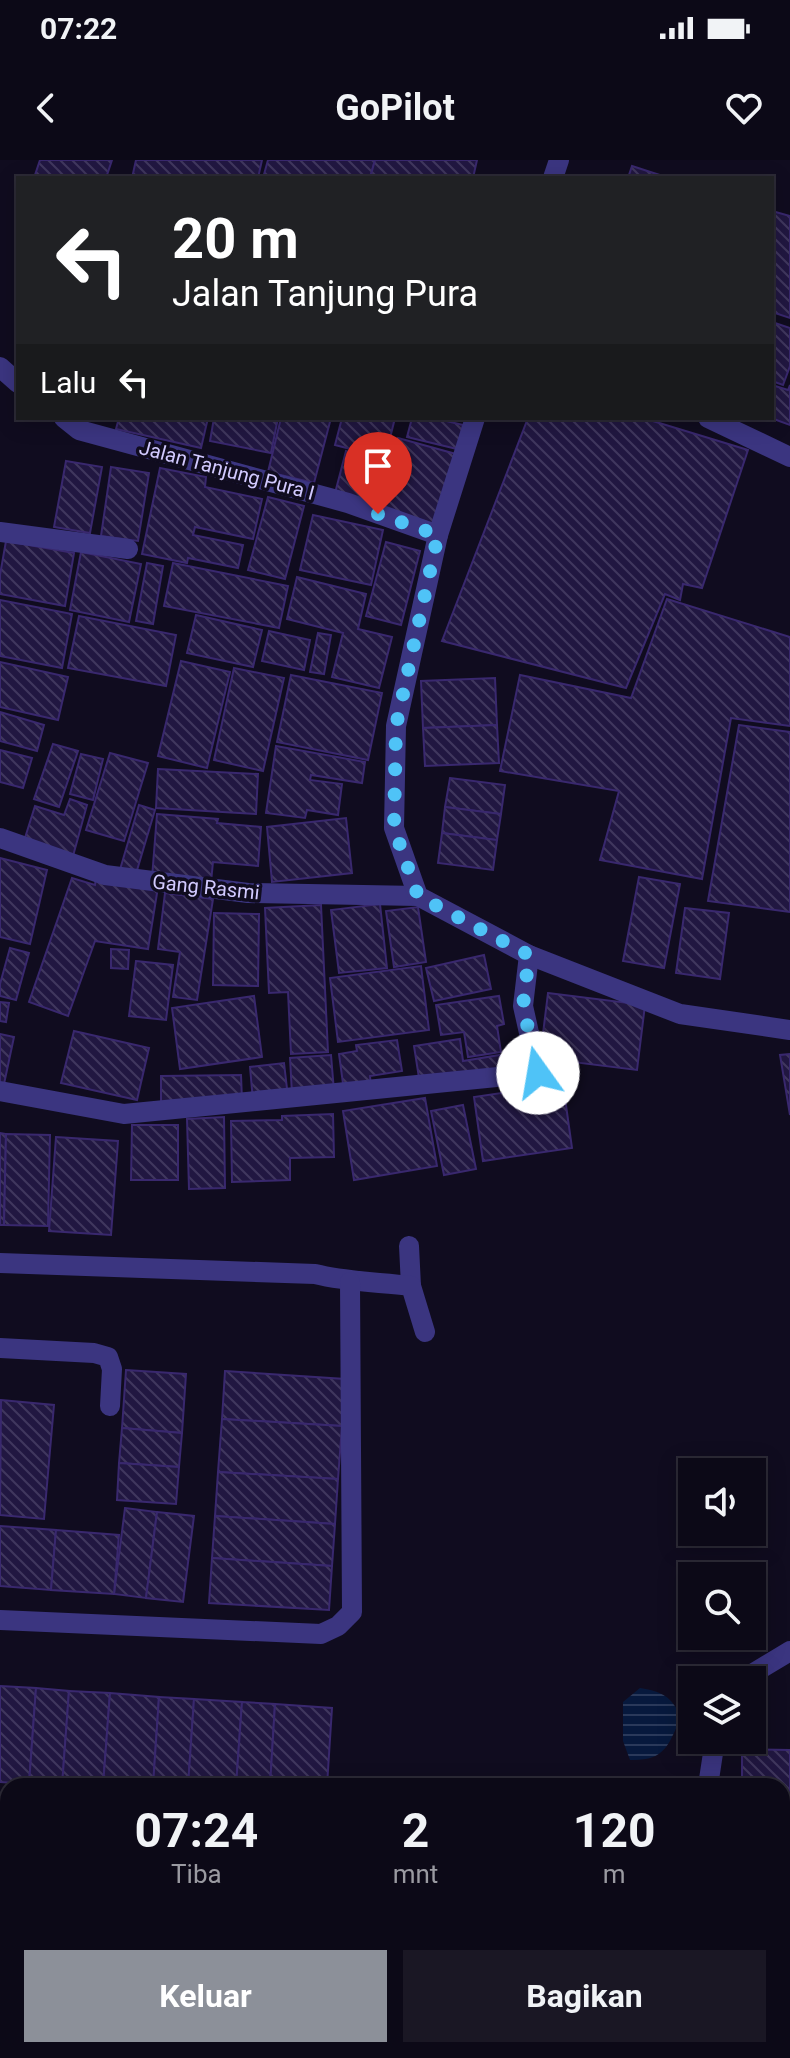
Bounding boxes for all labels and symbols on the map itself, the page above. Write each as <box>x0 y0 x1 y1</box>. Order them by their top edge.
pin <box>344 432 412 514</box>
street label: Jalan Tanjung Pura I <box>137 435 317 505</box>
street label: Gang Rasmi <box>151 869 261 905</box>
position arrow <box>496 1031 580 1115</box>

